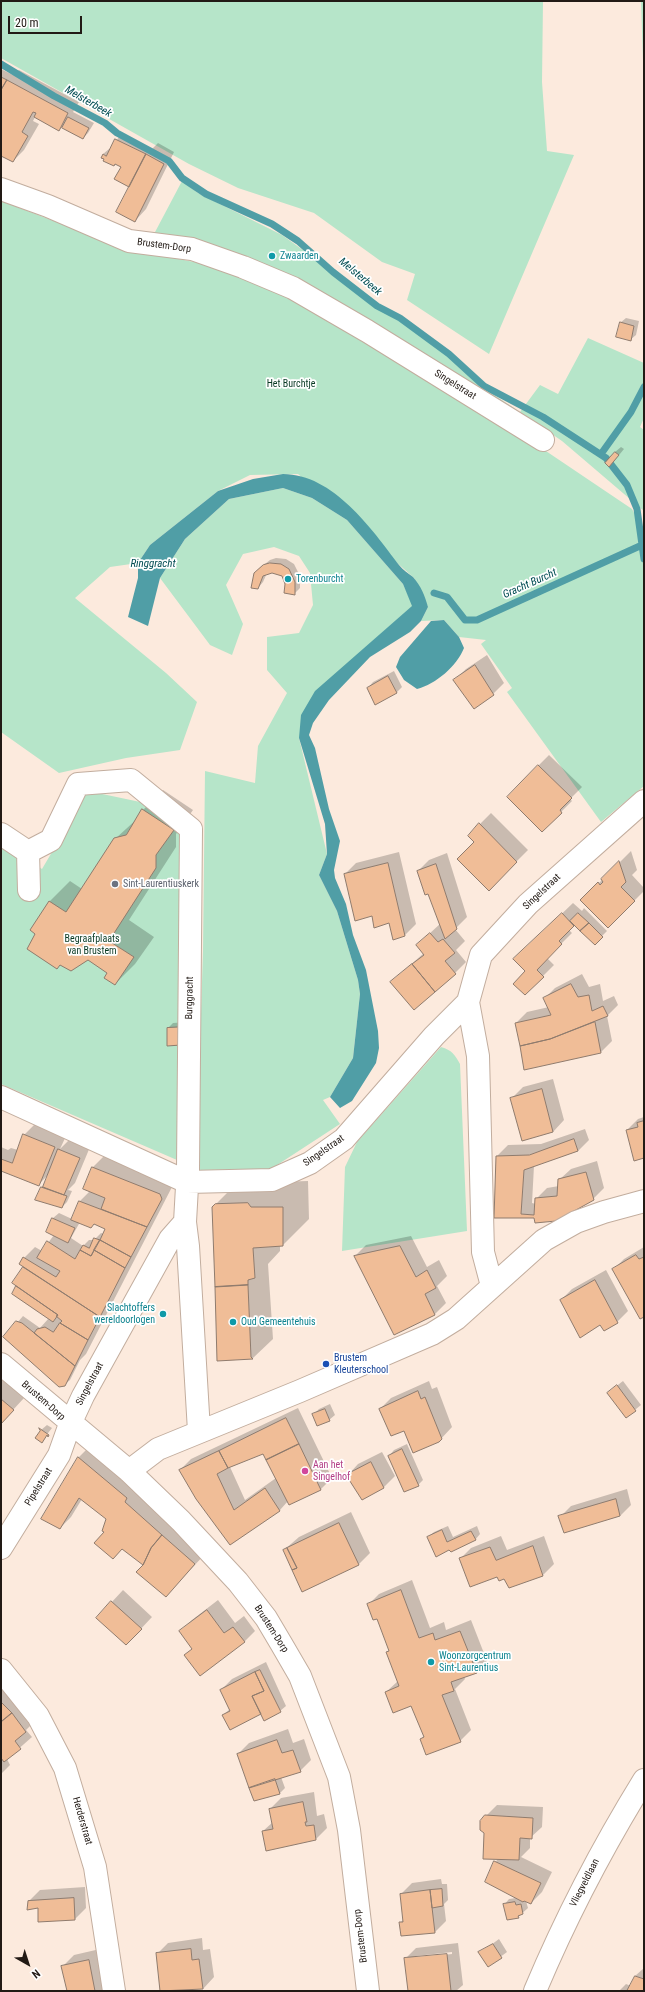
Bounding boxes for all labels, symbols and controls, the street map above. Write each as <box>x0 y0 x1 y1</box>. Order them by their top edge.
scale bar <box>10 8 84 34</box>
text: 20 m <box>15 16 39 30</box>
water label: Melsterbeek <box>62 83 114 121</box>
street label: Brustem-Dorp <box>136 236 192 256</box>
place label: Zwaarden <box>280 250 319 262</box>
marker: Zwaarden <box>267 251 277 261</box>
water label: Melsterbeek <box>336 255 384 299</box>
street label: Singelstraat <box>432 367 478 403</box>
park label: Het Burchtje <box>267 378 315 390</box>
water label: Ringgracht <box>130 557 176 571</box>
water label: Gracht Burcht <box>501 566 559 602</box>
place label: Torenburcht <box>296 573 343 585</box>
marker: Torenburcht <box>283 574 293 584</box>
street label: Singelstraat <box>521 872 563 912</box>
place label: Sint-Laurentiuskerk <box>123 878 199 890</box>
marker: Sint-Laurentiuskerk <box>110 879 120 889</box>
park label: Begraafplaats van Brustem <box>64 933 120 956</box>
street label: Burggracht <box>184 976 196 1020</box>
street label: Singelstraat <box>301 1133 347 1169</box>
place label: Slachtoffers wereldoorlogen <box>94 1302 155 1326</box>
marker: Slachtoffers wereldoorlogen <box>158 1309 168 1319</box>
place label: Oud Gemeentehuis <box>241 1316 316 1328</box>
marker: Oud Gemeentehuis <box>228 1317 238 1327</box>
place label: Brustem Kleuterschool <box>334 1352 388 1376</box>
marker: Brustem Kleuterschool <box>321 1359 331 1369</box>
street label: Singelstraat <box>74 1360 106 1408</box>
street label: Brustem-Dorp <box>19 1379 67 1423</box>
place label: Aan het Singelhof <box>313 1459 350 1482</box>
street label: Pipelstraat <box>23 1466 55 1508</box>
marker: Aan het Singelhof <box>300 1466 310 1476</box>
street label: Brustem-Dorp <box>251 1603 291 1655</box>
place label: Woonzorgcentrum Sint-Laurentius <box>439 1650 511 1674</box>
marker: Woonzorgcentrum Sint-Laurentius <box>426 1657 436 1667</box>
street label: Herderstraat <box>69 1796 95 1846</box>
street label: Vliegveldlaan <box>568 1857 602 1909</box>
street label: Brustem-Dorp <box>352 1908 370 1964</box>
north arrow <box>8 1944 48 1984</box>
text: N <box>29 1967 43 1981</box>

